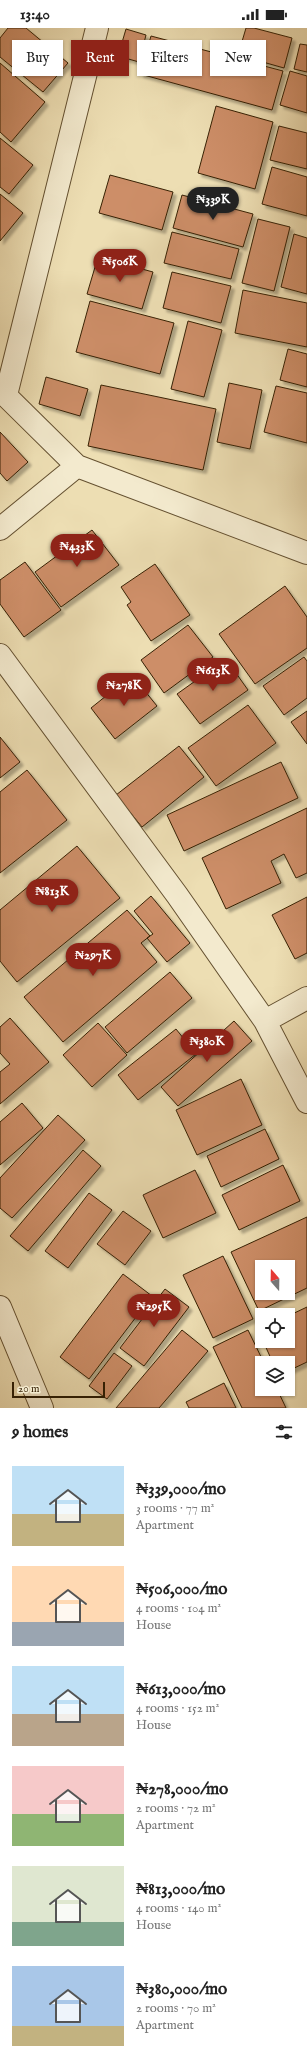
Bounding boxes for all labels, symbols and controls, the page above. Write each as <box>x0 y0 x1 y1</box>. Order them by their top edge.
text: 13:40 <box>20 5 50 24</box>
chip: Buy <box>12 40 63 76</box>
chip: Rent <box>71 40 129 76</box>
chip: Filters <box>137 40 202 76</box>
chip: New <box>210 40 266 76</box>
pin: ₦339K <box>185 187 241 221</box>
text: ₦339K <box>196 191 230 208</box>
pin: ₦506K <box>92 249 148 283</box>
text: ₦506K <box>102 253 138 270</box>
pin: ₦433K <box>49 534 105 568</box>
text: ₦433K <box>60 538 94 555</box>
pin: ₦613K <box>185 658 241 692</box>
text: ₦613K <box>196 662 230 679</box>
pin: ₦278K <box>96 673 152 707</box>
text: ₦278K <box>106 677 142 694</box>
pin: ₦813K <box>24 879 80 913</box>
text: ₦813K <box>35 883 69 900</box>
pin: ₦297K <box>65 943 121 977</box>
text: ₦297K <box>75 947 111 964</box>
pin: ₦380K <box>179 1029 235 1063</box>
text: ₦380K <box>189 1033 225 1050</box>
north arrow <box>255 1260 295 1300</box>
map controls <box>255 1260 295 1396</box>
pin: ₦295K <box>126 1294 182 1328</box>
text: ₦295K <box>136 1298 172 1315</box>
button: locate <box>255 1308 295 1348</box>
button: layers <box>255 1356 295 1396</box>
scale bar <box>12 1380 105 1399</box>
text: 20 m <box>18 1382 39 1396</box>
icon: filters <box>273 1421 295 1443</box>
text: 9 homes <box>12 1422 68 1443</box>
text: ₦339,000/mo <box>136 1479 226 1500</box>
icon: home <box>44 1482 92 1530</box>
text: 3 rooms · 77 m² <box>136 1500 214 1517</box>
text: Apartment <box>136 1517 194 1534</box>
text: ₦506,000/mo <box>136 1579 228 1600</box>
icon: home <box>44 1582 92 1630</box>
text: 4 rooms · 104 m² <box>136 1600 221 1617</box>
text: House <box>136 1617 171 1634</box>
text: ₦613,000/mo <box>136 1679 226 1700</box>
icon: home <box>44 1682 92 1730</box>
text: 4 rooms · 152 m² <box>136 1700 219 1717</box>
text: House <box>136 1717 171 1734</box>
text: ₦278,000/mo <box>136 1779 228 1800</box>
icon: home <box>44 1782 92 1830</box>
text: 2 rooms · 72 m² <box>136 1800 216 1817</box>
text: Apartment <box>136 1817 194 1834</box>
text: ₦813,000/mo <box>136 1879 225 1900</box>
icon: home <box>44 1882 92 1930</box>
text: 4 rooms · 140 m² <box>136 1900 221 1917</box>
text: House <box>136 1917 171 1934</box>
text: ₦380,000/mo <box>136 1979 227 2000</box>
icon: home <box>44 1982 92 2030</box>
text: 2 rooms · 70 m² <box>136 2000 216 2017</box>
text: Apartment <box>136 2017 194 2034</box>

